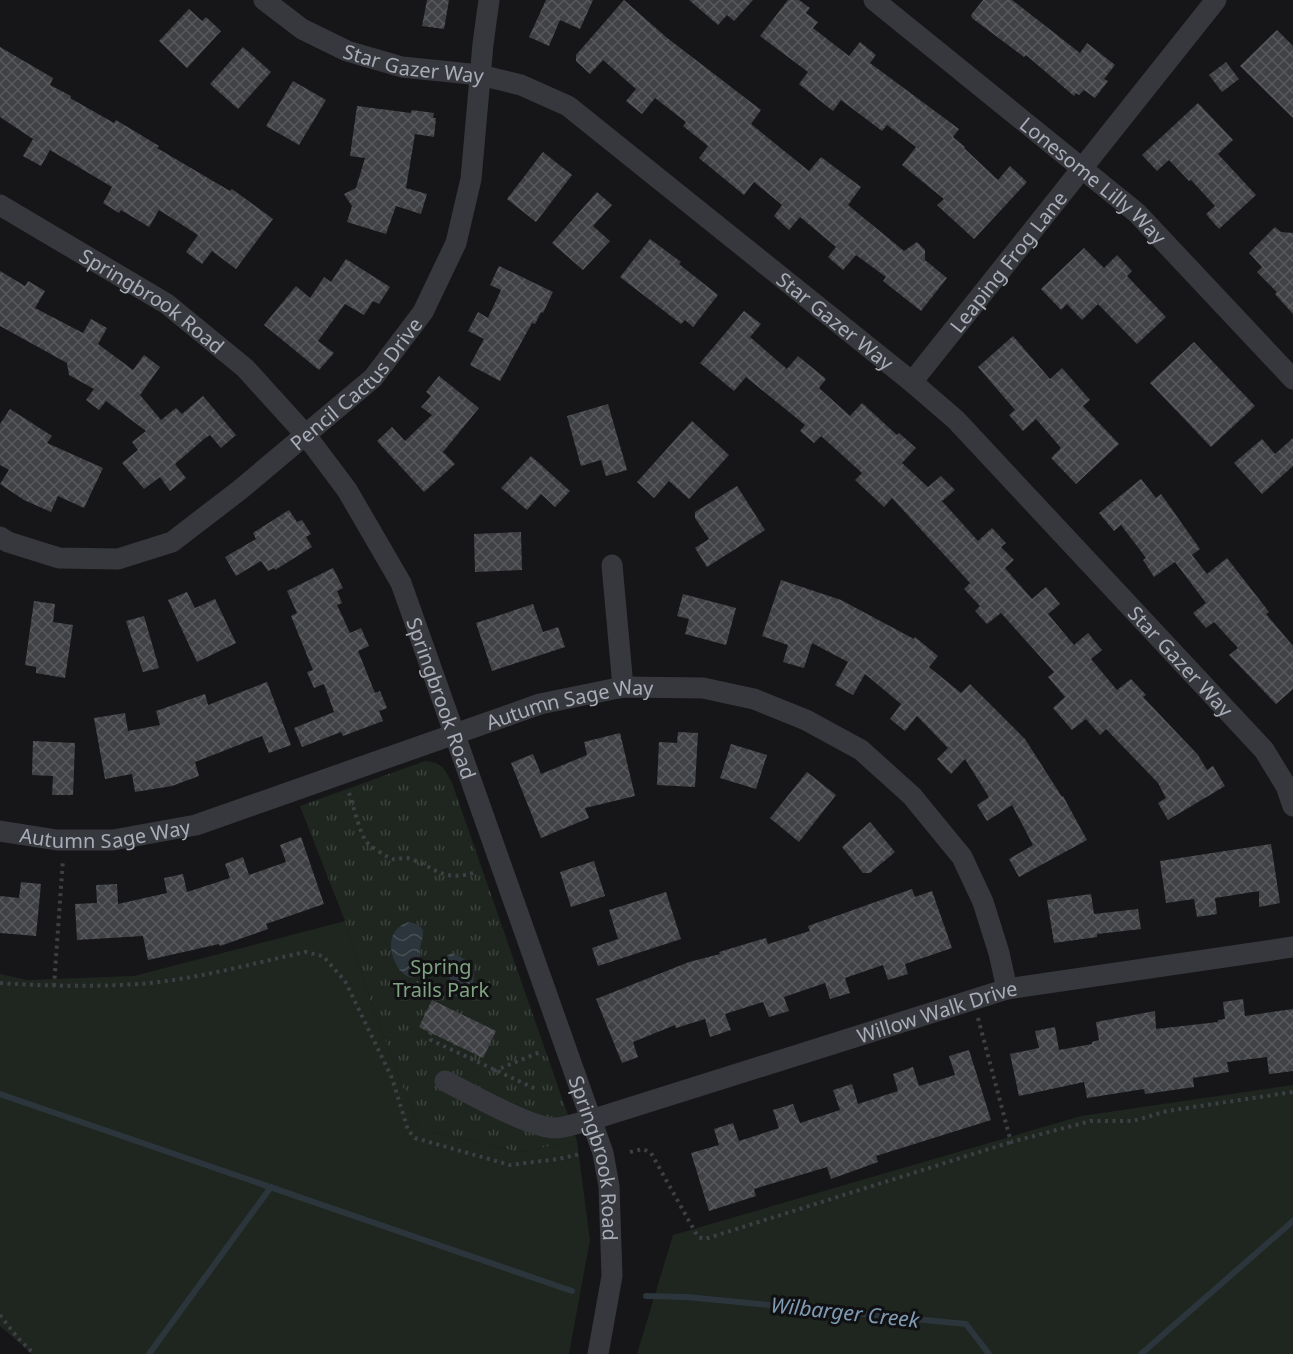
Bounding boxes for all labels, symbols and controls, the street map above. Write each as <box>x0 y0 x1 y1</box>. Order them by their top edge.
street label: Star Gazer Way <box>340 37 486 89</box>
street label: Lonesome Lilly Way <box>1015 110 1173 250</box>
street label: Leaping Frog Lane <box>943 185 1073 338</box>
street label: Springbrook Road <box>75 242 230 359</box>
street label: Star Gazer Way <box>771 265 900 376</box>
street label: Pencil Cactus Drive <box>284 312 428 456</box>
street label: Star Gazer Way <box>1122 600 1240 723</box>
street label: Springbrook Road <box>401 614 483 783</box>
street label: Autumn Sage Way <box>482 672 654 736</box>
street label: Autumn Sage Way <box>18 813 193 854</box>
park label: Spring Trails Park <box>393 953 490 1003</box>
street label: Willow Walk Drive <box>853 974 1019 1049</box>
street label: Springbrook Road <box>563 1072 624 1241</box>
water label: Wilbarger Creek <box>769 1290 922 1334</box>

